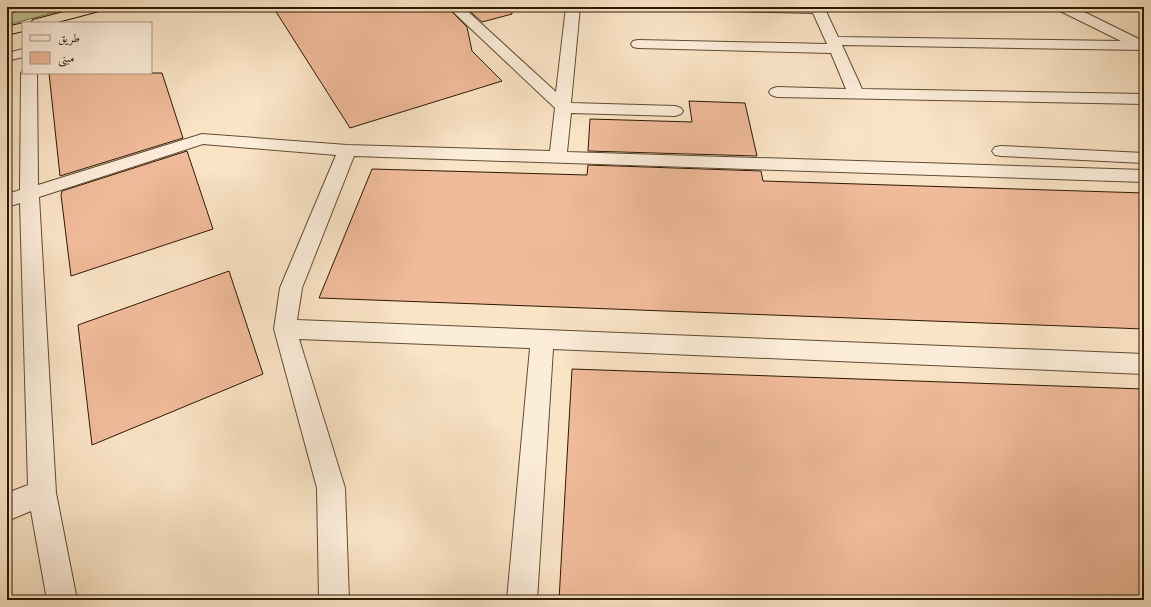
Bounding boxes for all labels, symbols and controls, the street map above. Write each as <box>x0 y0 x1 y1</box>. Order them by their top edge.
legend <box>22 22 152 74</box>
text: طريق <box>58 31 80 46</box>
text: مبنى <box>58 51 74 67</box>

